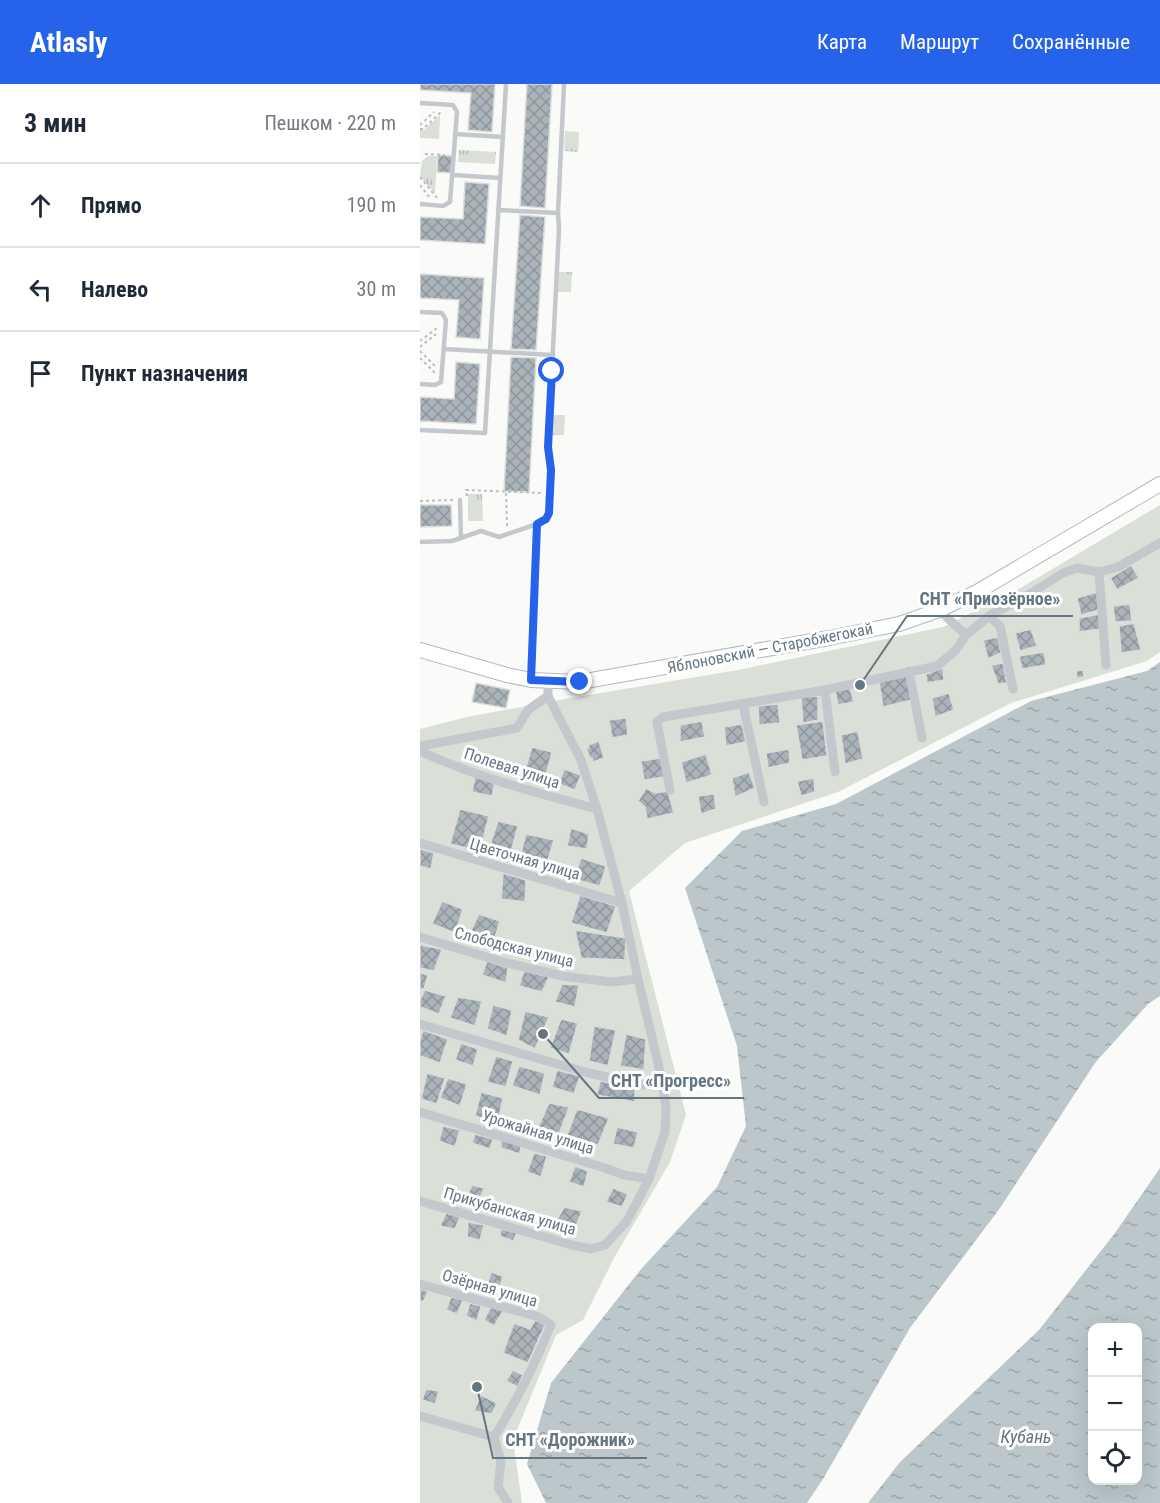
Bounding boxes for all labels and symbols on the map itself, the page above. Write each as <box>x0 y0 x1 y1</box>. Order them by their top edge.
route start <box>538 357 564 383</box>
callout: СНТ «Приозёрное» <box>907 580 1073 616</box>
text: СНТ «Приозёрное» <box>920 588 1060 609</box>
street label: Яблоновский — Старобжегокай <box>666 619 874 677</box>
route end <box>566 668 592 694</box>
street label: Полевая улица <box>462 744 562 792</box>
street label: Цветочная улица <box>468 834 582 884</box>
street label: Слободская улица <box>453 923 575 971</box>
callout: СНТ «Прогресс» <box>599 1062 744 1098</box>
text: СНТ «Прогресс» <box>611 1070 731 1091</box>
street label: Урожайная улица <box>480 1106 596 1158</box>
street label: Прикубанская улица <box>442 1183 578 1239</box>
street label: Озёрная улица <box>440 1265 540 1311</box>
callout: СНТ «Дорожник» <box>493 1422 647 1458</box>
water label: Кубань <box>1001 1426 1051 1447</box>
text: СНТ «Дорожник» <box>505 1429 635 1450</box>

